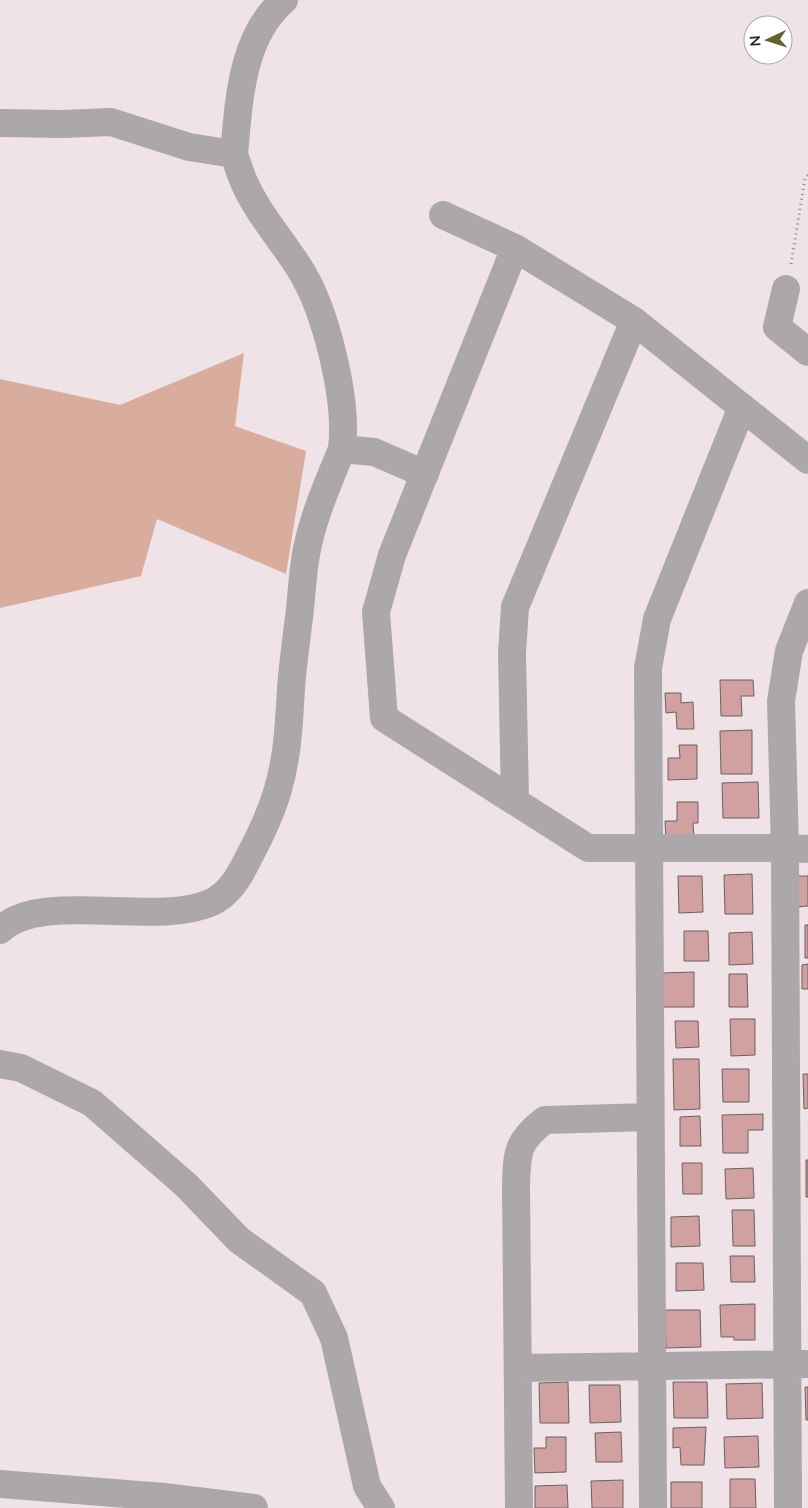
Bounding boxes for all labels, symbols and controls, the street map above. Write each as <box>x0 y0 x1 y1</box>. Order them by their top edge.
north arrow <box>743 15 793 65</box>
text: N <box>746 35 763 47</box>

